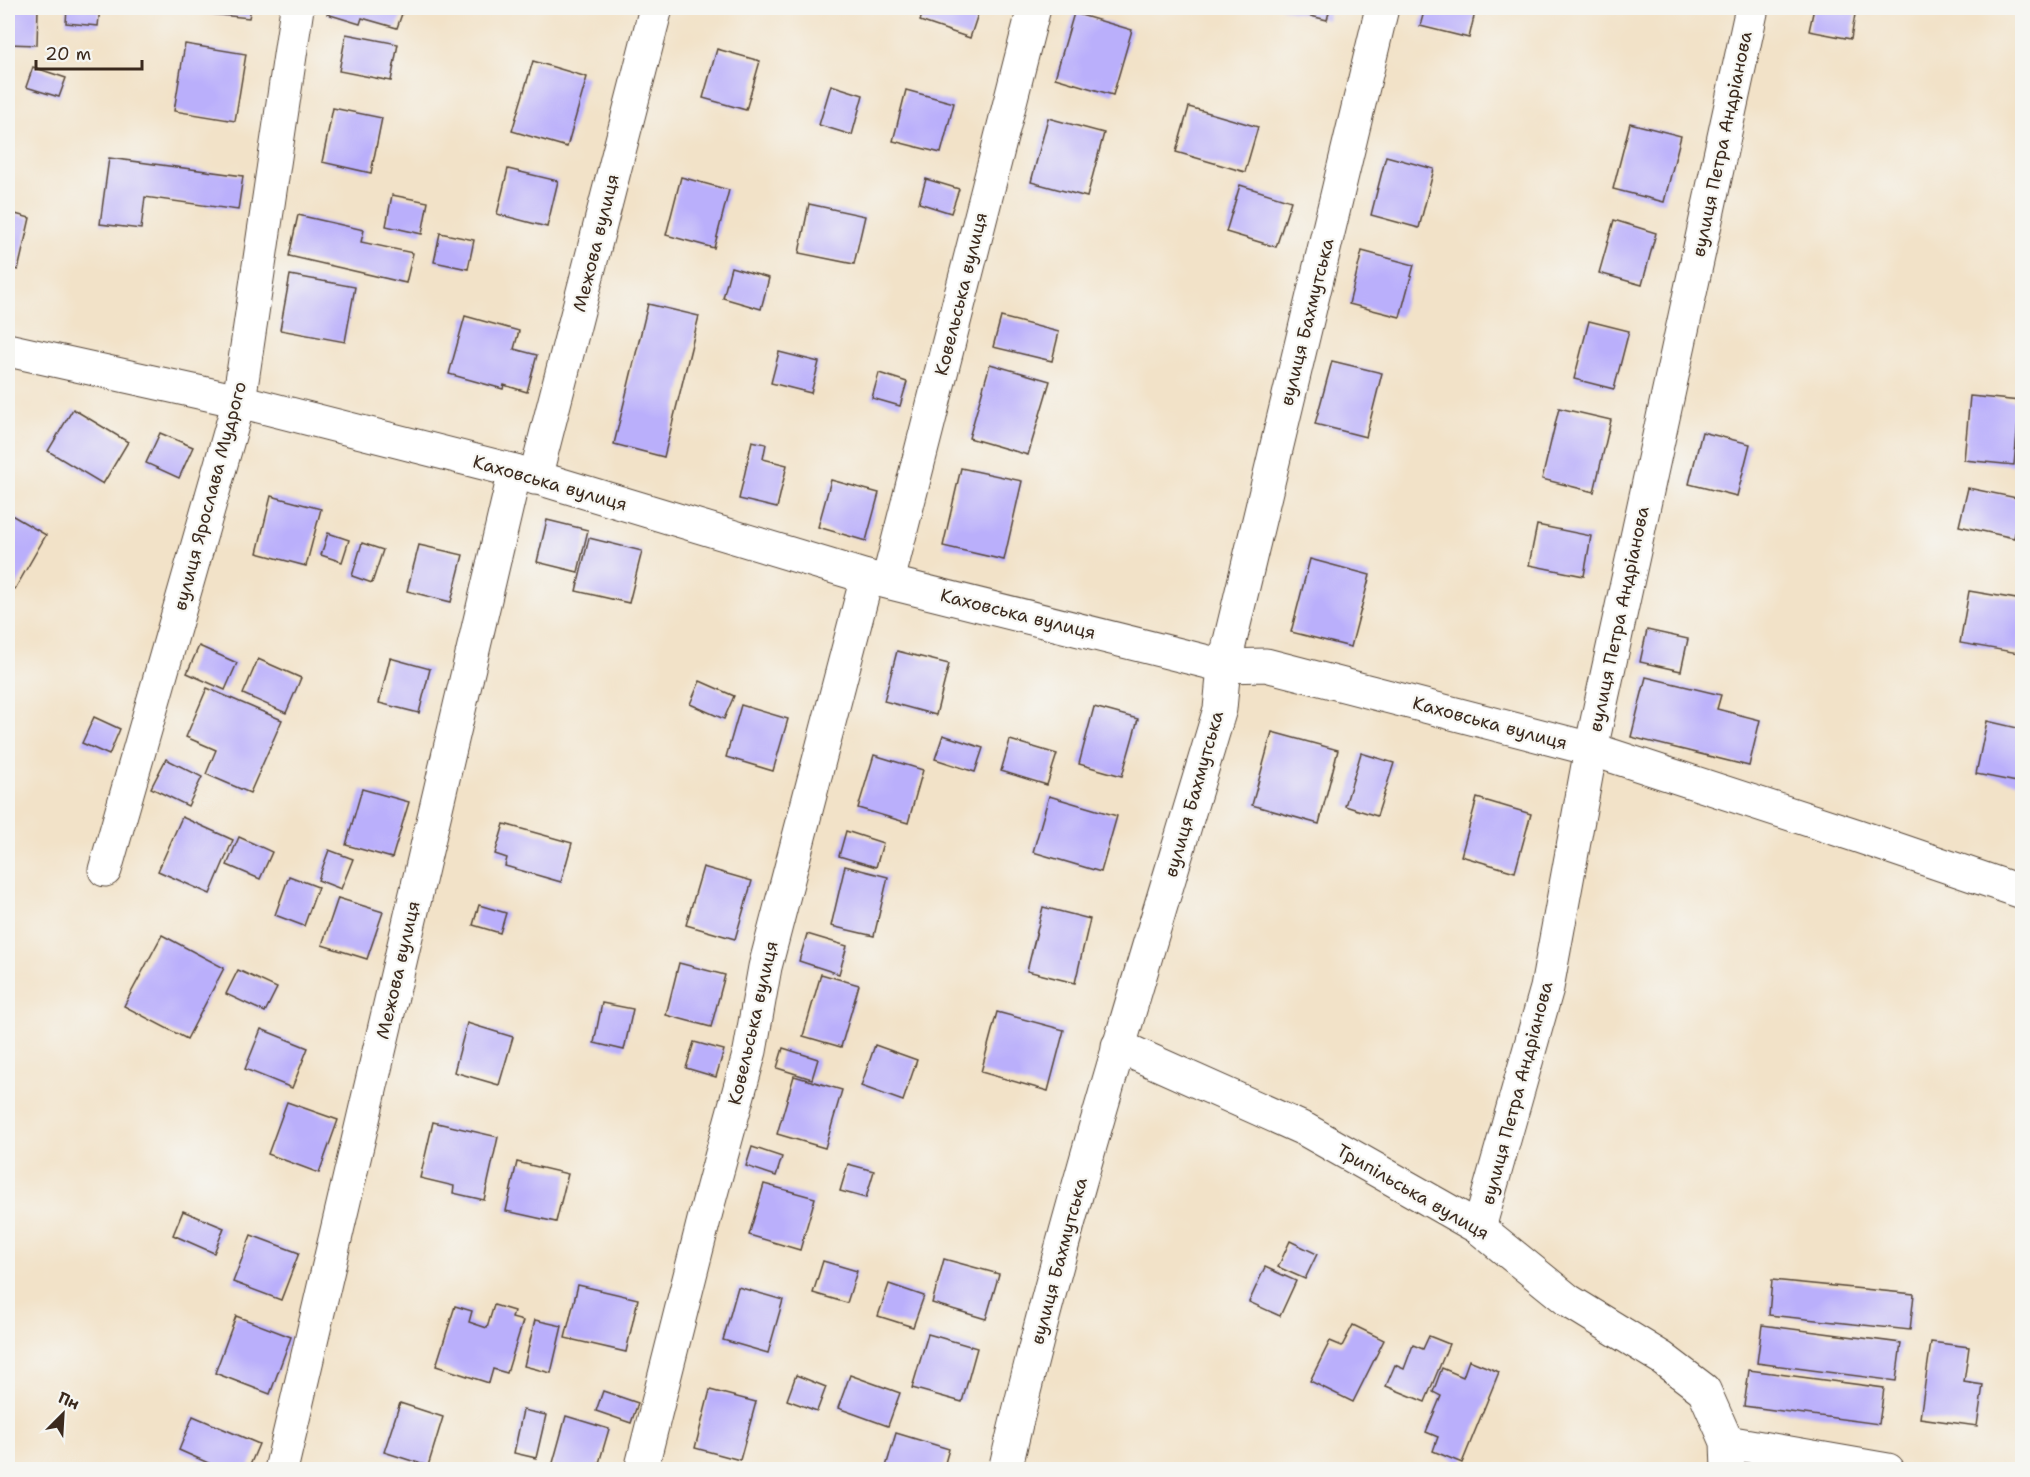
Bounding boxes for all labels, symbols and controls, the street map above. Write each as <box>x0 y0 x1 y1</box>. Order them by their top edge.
street label: вулиця Петра Андріанова <box>1686 29 1758 259</box>
scale bar <box>36 33 142 71</box>
text: 20 m <box>45 42 91 66</box>
street label: Межова вулиця <box>567 172 625 314</box>
street label: Ковельська вулиця <box>929 210 993 378</box>
street label: вулиця Бахмутська <box>1275 236 1339 408</box>
street label: вулиця Ярослава Мудрого <box>168 379 252 613</box>
street label: Каховська вулиця <box>470 450 630 516</box>
street label: вулиця Петра Андріанова <box>1583 504 1655 734</box>
street label: Каховська вулиця <box>938 583 1098 645</box>
street label: Каховська вулиця <box>1410 691 1570 755</box>
street label: вулиця Бахмутська <box>1159 708 1229 880</box>
street label: Межова вулиця <box>370 899 426 1041</box>
street label: Ковельська вулиця <box>722 939 784 1107</box>
street label: вулиця Петра Андріанова <box>1476 979 1558 1207</box>
street label: Трипільська вулиця <box>1332 1138 1494 1246</box>
street label: вулиця Бахмутська <box>1025 1175 1093 1347</box>
north arrow <box>33 1384 93 1444</box>
text: Пн <box>55 1387 83 1415</box>

